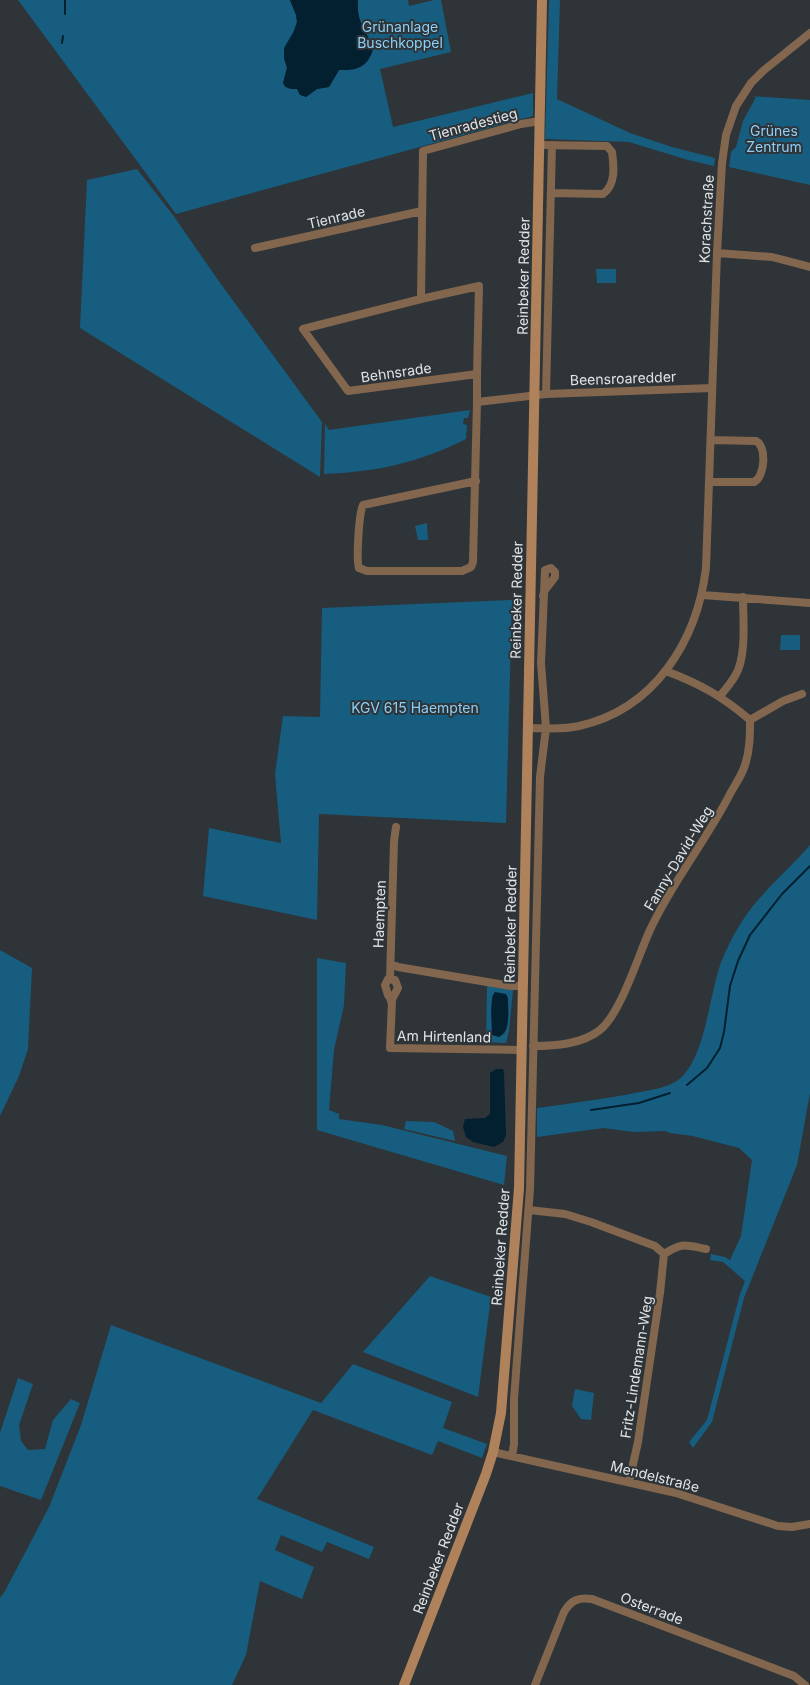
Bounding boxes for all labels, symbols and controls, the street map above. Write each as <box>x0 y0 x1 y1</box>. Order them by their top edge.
park label: Grünanlage Buschkoppel <box>357 18 443 51</box>
street label: Tienradestieg <box>427 104 519 144</box>
park label: Grünes Zentrum <box>746 122 802 155</box>
street label: Korachstraße <box>695 174 717 264</box>
street label: Tienrade <box>305 202 367 232</box>
street label: Reinbeker Redder <box>513 217 533 335</box>
street label: Behnsrade <box>360 359 432 385</box>
street label: Beensroaredder <box>570 368 676 388</box>
street label: Reinbeker Redder <box>506 541 526 659</box>
park label: KGV 615 Haempten <box>351 699 479 716</box>
street label: Fanny-David-Weg <box>640 803 716 913</box>
street label: Reinbeker Redder <box>500 865 520 983</box>
street label: Haempten <box>369 880 389 948</box>
street label: Am Hirtenland <box>397 1027 491 1045</box>
street label: Reinbeker Redder <box>487 1188 513 1306</box>
street label: Fritz-Lindemann-Weg <box>616 1295 656 1439</box>
street label: Mendelstraße <box>609 1457 701 1495</box>
street label: Reinbeker Redder <box>409 1500 467 1616</box>
street label: Osterrade <box>618 1588 686 1628</box>

